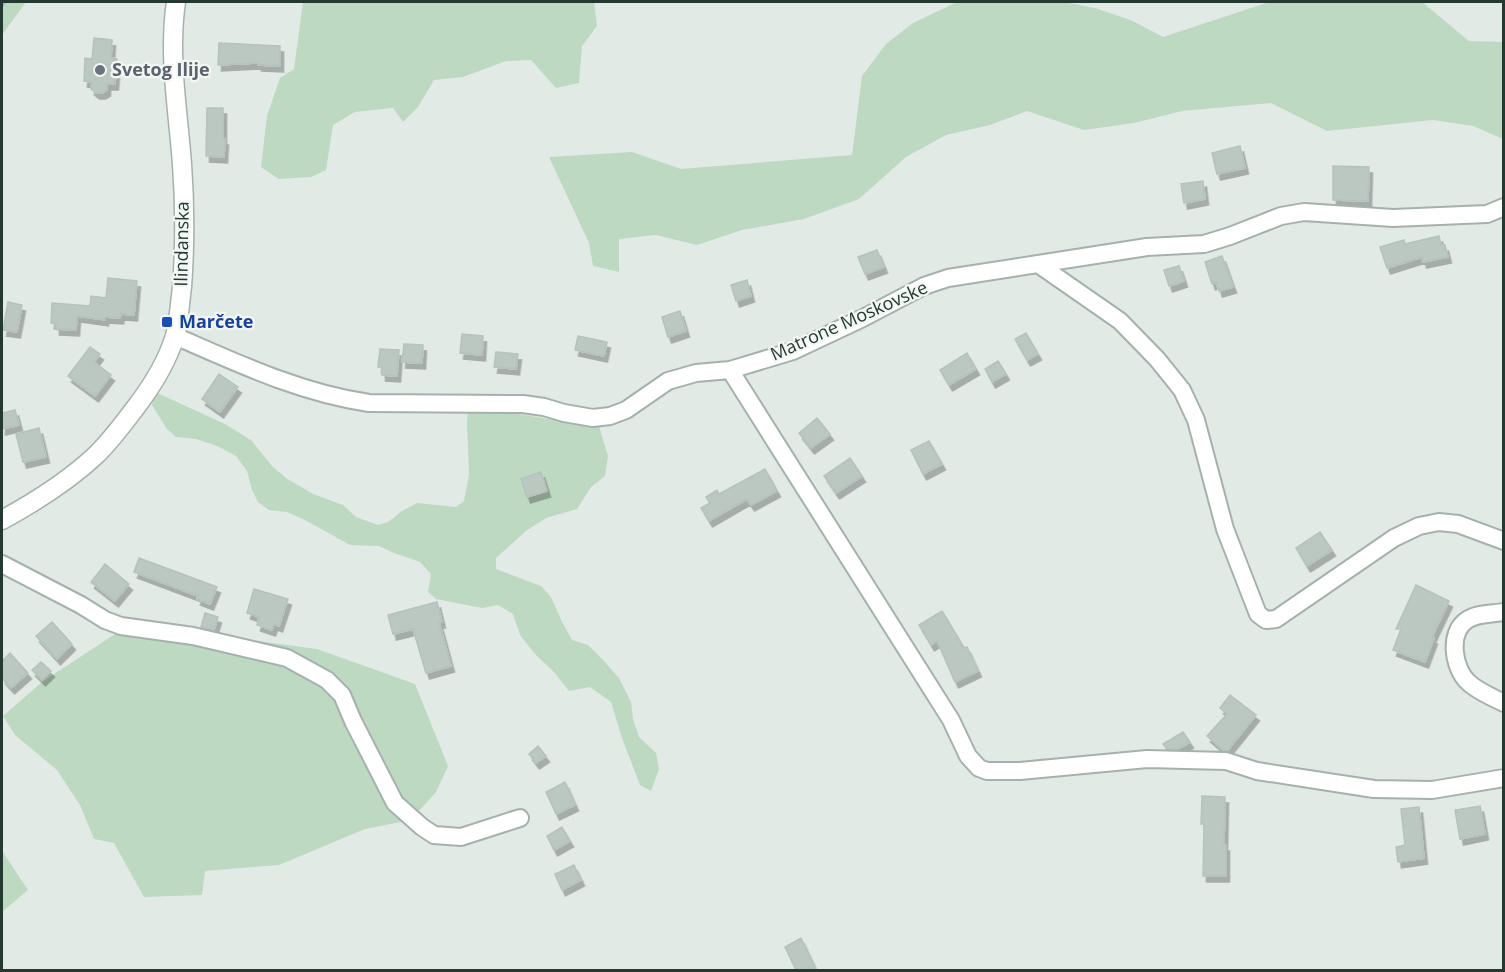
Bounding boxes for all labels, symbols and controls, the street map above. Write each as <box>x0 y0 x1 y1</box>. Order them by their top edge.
place label: Svetog Ilije <box>112 57 210 81</box>
marker: Svetog Ilije <box>93 63 107 77</box>
street label: Ilindanska <box>168 201 194 287</box>
street label: Matrone Moskovske <box>766 275 931 366</box>
place label: Marčete <box>179 309 253 333</box>
marker: Marčete <box>160 315 174 329</box>

